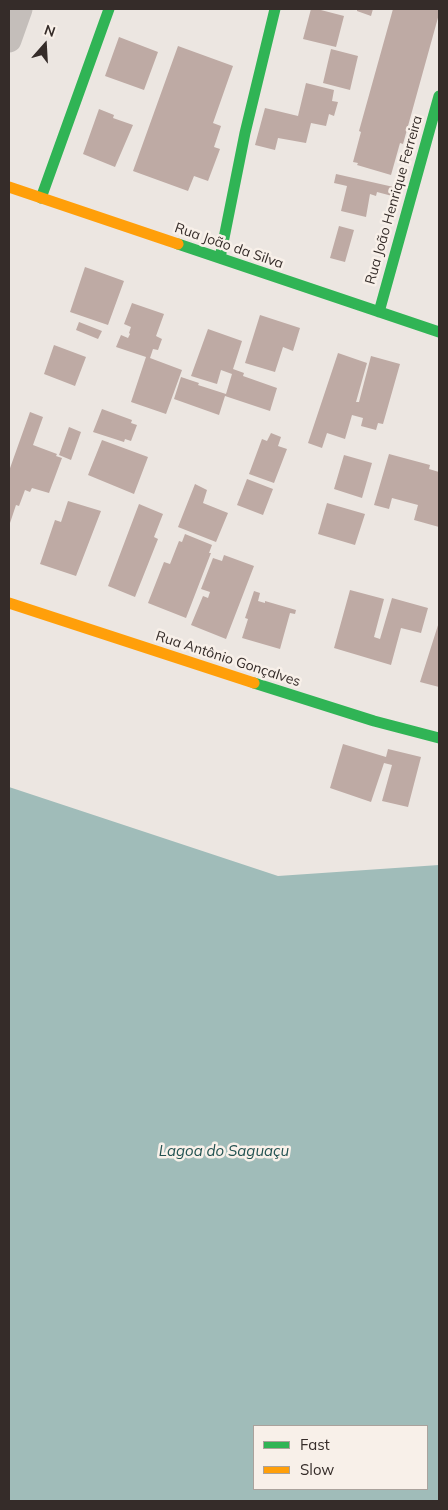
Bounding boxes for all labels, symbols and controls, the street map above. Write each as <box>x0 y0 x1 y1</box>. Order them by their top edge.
north arrow <box>20 20 70 70</box>
text: N <box>42 21 58 41</box>
street label: Rua João Henrique Ferreira <box>362 114 426 286</box>
street label: Rua João da Silva <box>172 219 286 273</box>
street label: Rua Antônio Gonçalves <box>153 628 303 690</box>
water label: Lagoa do Saguaçu <box>159 1142 289 1160</box>
legend <box>253 1425 428 1490</box>
text: Fast <box>300 1435 330 1454</box>
text: Slow <box>300 1460 334 1479</box>

